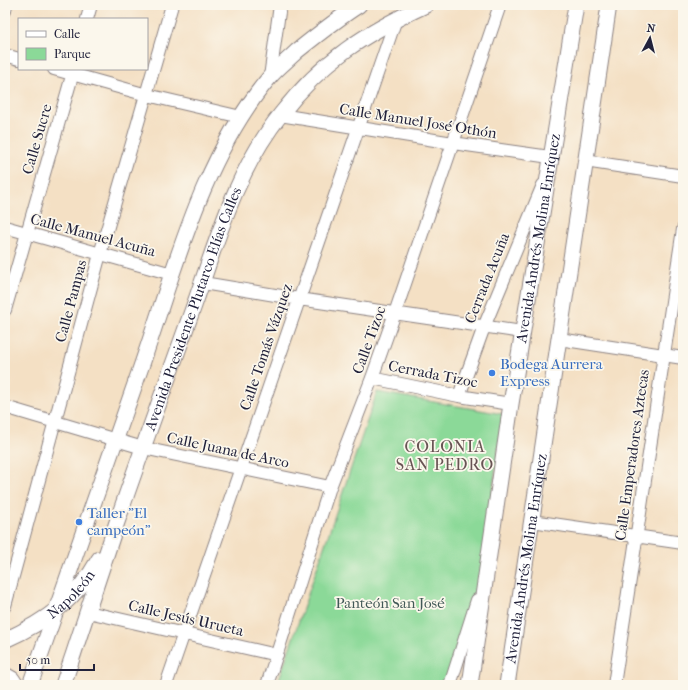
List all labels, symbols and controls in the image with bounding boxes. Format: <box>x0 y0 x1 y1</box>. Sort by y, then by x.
legend <box>18 18 148 70</box>
north arrow <box>630 18 670 58</box>
text: N <box>646 22 657 36</box>
text: Calle <box>54 27 80 41</box>
text: Parque <box>54 47 91 61</box>
street label: Calle Manuel José Othón <box>338 100 498 142</box>
street label: Calle Sucre <box>18 101 56 176</box>
street label: Avenida Andrés Molina Enríquez <box>512 132 564 345</box>
street label: Avenida Presidente Plutarco Elías Calles <box>141 184 246 434</box>
street label: Calle Manuel Acuña <box>29 210 159 261</box>
street label: Cerrada Acuña <box>461 229 514 326</box>
street label: Calle Pampas <box>51 257 91 344</box>
street label: Calle Tomás Vázquez <box>236 281 296 413</box>
street label: Calle Tizoc <box>348 303 390 376</box>
place label: Bodega Aurrera Express <box>500 355 604 390</box>
street label: Cerrada Tizoc <box>387 357 480 392</box>
marker: Bodega Aurrera Express <box>487 368 497 378</box>
street label: Calle Emperadores Aztecas <box>611 368 653 542</box>
street label: Calle Juana de Arco <box>165 428 291 472</box>
district label: COLONIA SAN PEDRO <box>396 437 494 474</box>
street label: Avenida Andrés Molina Enríquez <box>501 452 551 666</box>
place label: Taller "El campeón" <box>87 504 151 539</box>
marker: Taller "El campeón" <box>74 517 84 527</box>
street label: Napoleón <box>44 566 99 623</box>
park label: Panteón San José <box>335 594 445 612</box>
street label: Calle Jesús Urueta <box>127 596 246 640</box>
scale bar <box>20 646 94 672</box>
text: 50 m <box>26 653 50 667</box>

